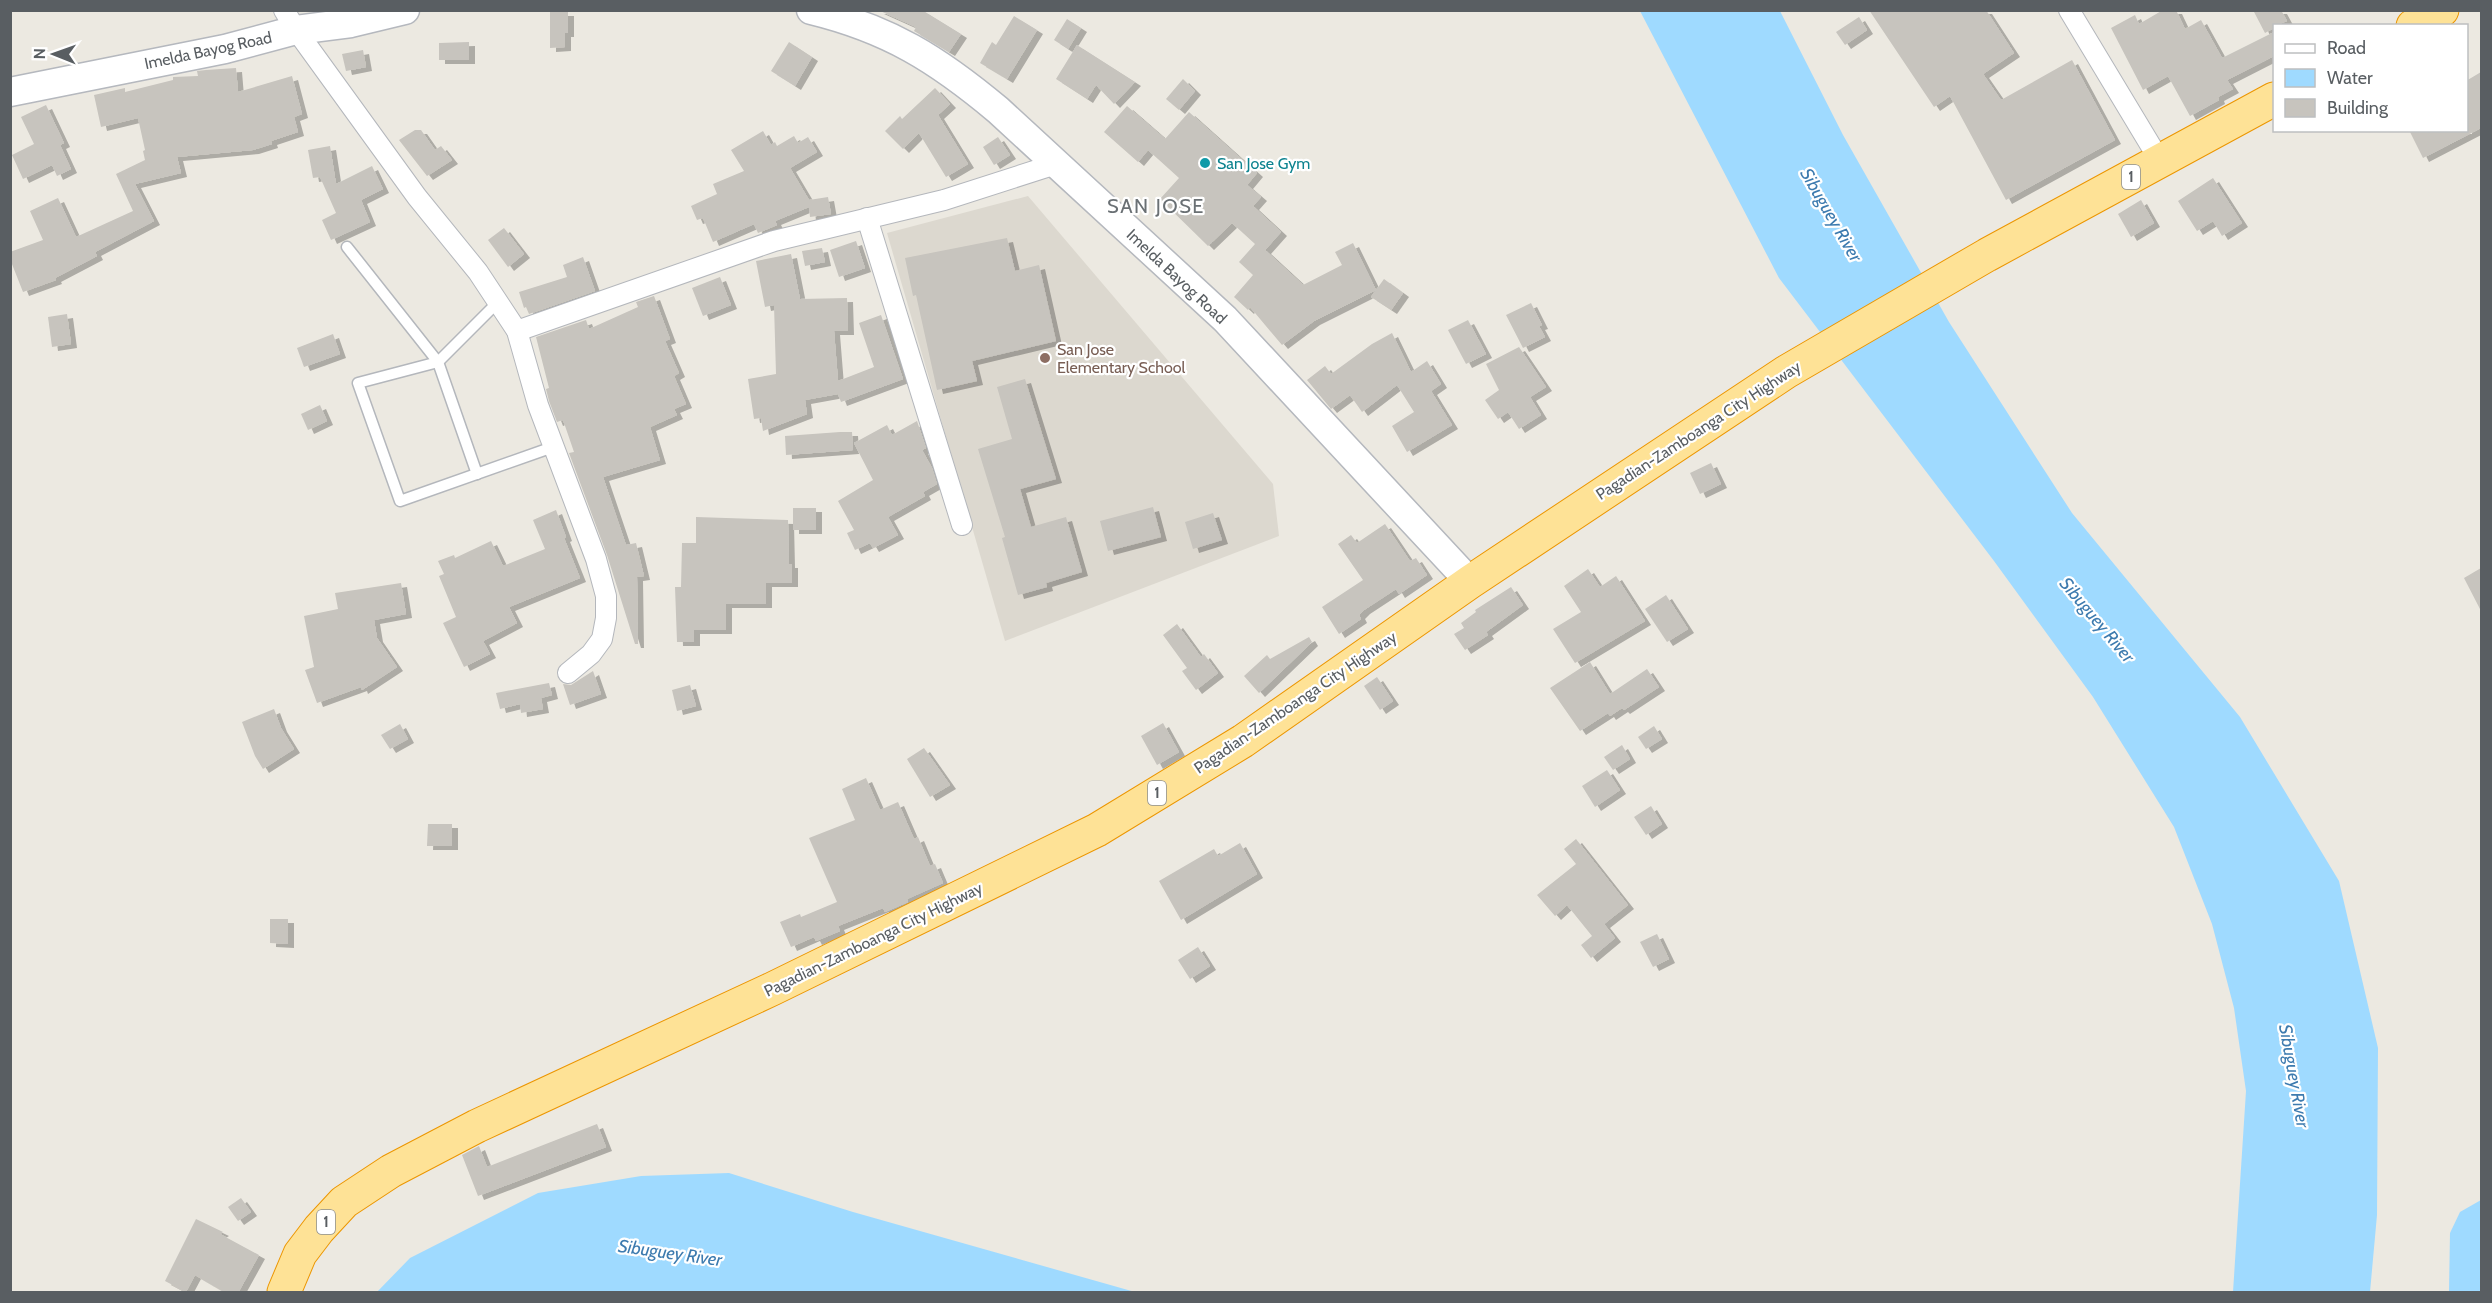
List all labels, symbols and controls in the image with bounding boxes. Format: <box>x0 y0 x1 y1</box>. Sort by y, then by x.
north arrow <box>24 24 84 84</box>
legend <box>2273 24 2468 132</box>
street label: Imelda Bayog Road <box>143 28 274 73</box>
text: Road <box>2327 37 2366 59</box>
text: N <box>30 48 49 60</box>
text: Water <box>2327 67 2373 89</box>
text: Building <box>2327 97 2389 119</box>
place label: San Jose Gym <box>1217 154 1310 173</box>
marker: San Jose Gym <box>1198 156 1212 170</box>
water label: Sibuguey River <box>1795 164 1867 267</box>
road number: 1 <box>2122 165 2140 189</box>
district label: SAN JOSE <box>1107 194 1205 218</box>
street label: Imelda Bayog Road <box>1123 225 1231 328</box>
place label: San Jose Elementary School <box>1057 340 1185 377</box>
marker: San Jose Elementary School <box>1038 351 1052 365</box>
street label: Pagadian-Zamboanga City Highway <box>1592 357 1804 504</box>
water label: Sibuguey River <box>2055 573 2140 668</box>
street label: Pagadian-Zamboanga City Highway <box>1190 627 1400 777</box>
road number: 1 <box>1148 781 1166 805</box>
street label: Pagadian-Zamboanga City Highway <box>761 878 985 1001</box>
water label: Sibuguey River <box>2274 1023 2314 1131</box>
road number: 1 <box>317 1210 335 1234</box>
water label: Sibuguey River <box>617 1235 725 1271</box>

